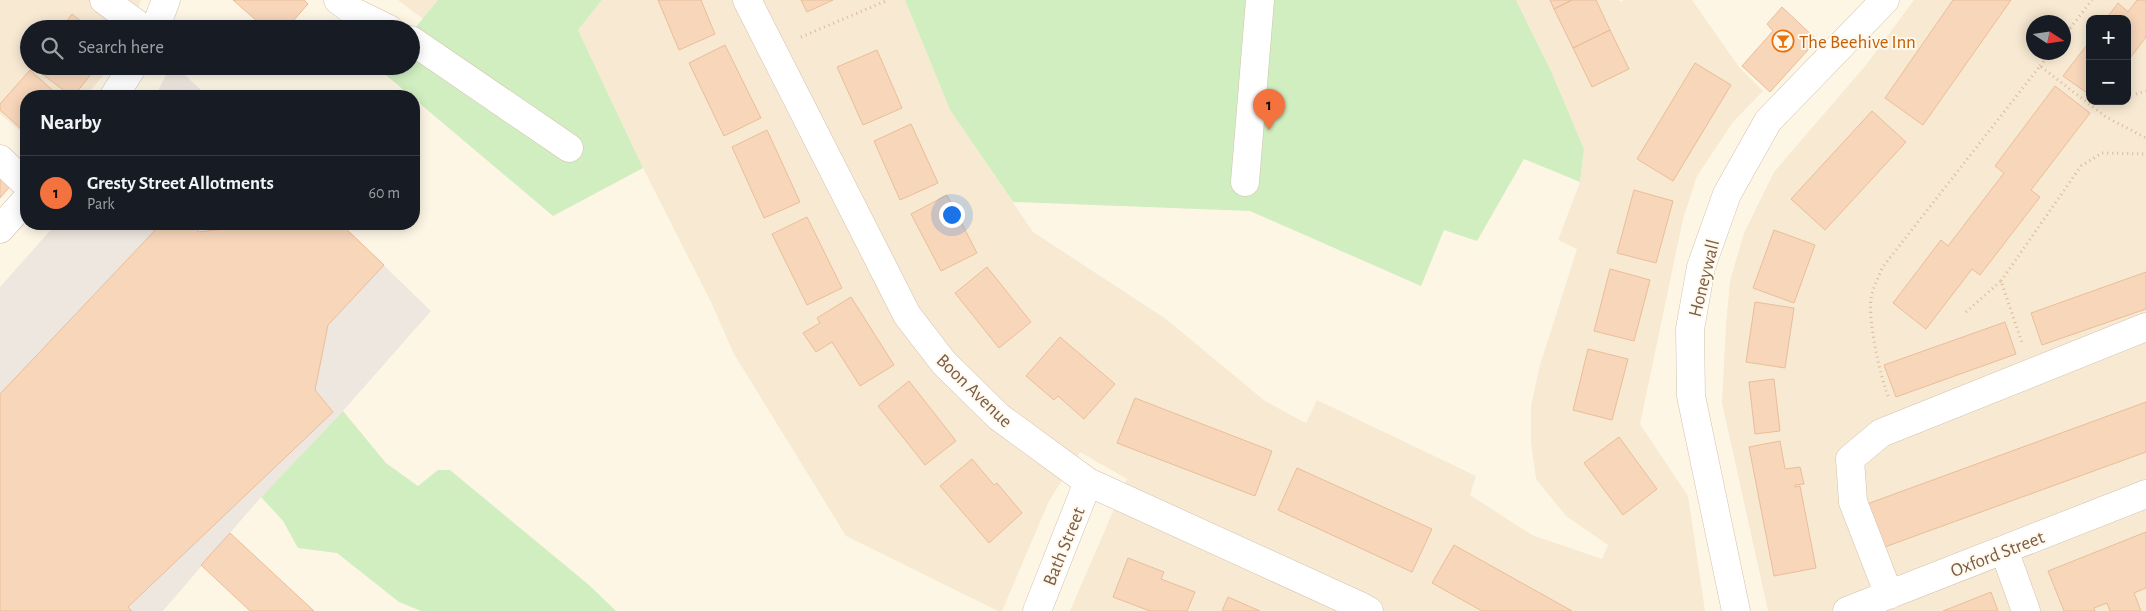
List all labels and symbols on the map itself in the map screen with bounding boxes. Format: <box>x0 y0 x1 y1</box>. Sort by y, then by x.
north arrow <box>2026 15 2071 60</box>
bar icon: The Beehive Inn <box>1771 29 1795 53</box>
place label: The Beehive Inn <box>1799 33 1916 52</box>
pin: 1 <box>1253 89 1285 130</box>
your location <box>939 202 965 228</box>
street label: Honeywall <box>1686 238 1723 319</box>
street label: Boon Avenue <box>933 351 1015 432</box>
street label: Bath Street <box>1040 505 1089 589</box>
street label: Oxford Street <box>1948 528 2047 581</box>

